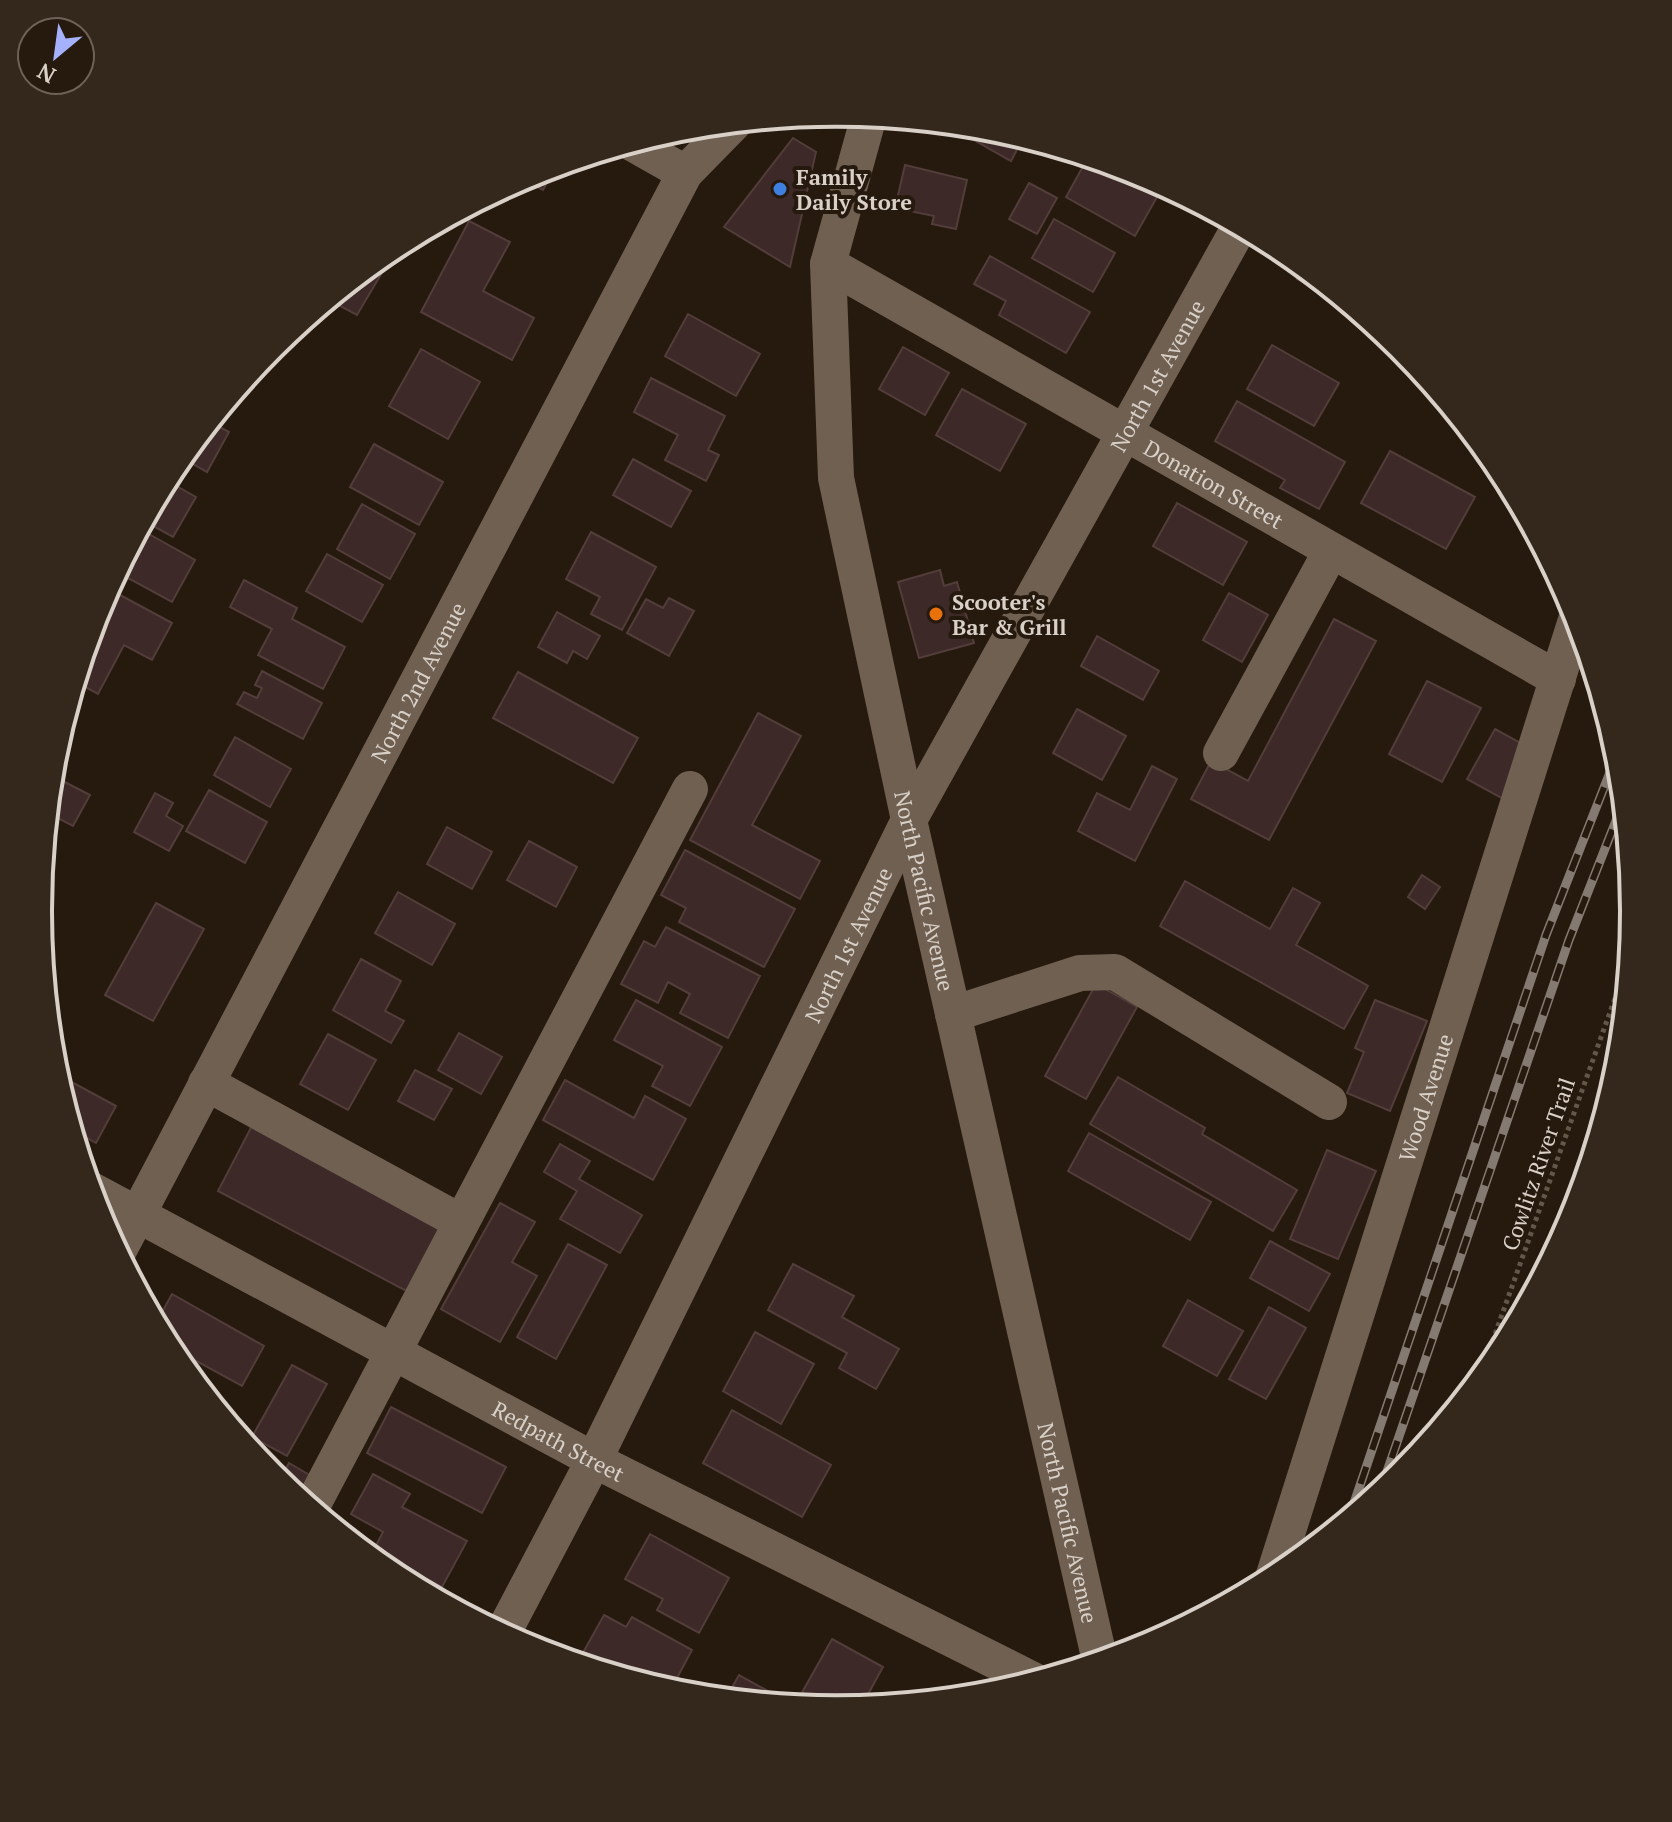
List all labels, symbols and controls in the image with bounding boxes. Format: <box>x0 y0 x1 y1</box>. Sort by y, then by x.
north arrow <box>16 16 96 96</box>
text: N <box>31 57 60 91</box>
place label: Family Daily Store <box>796 162 912 216</box>
marker: Family Daily Store <box>771 180 789 198</box>
street label: North 1st Avenue <box>1103 294 1211 456</box>
street label: Donation Street <box>1139 432 1289 535</box>
place label: Scooter's Bar & Grill <box>952 587 1067 641</box>
street label: North 2nd Avenue <box>364 597 472 767</box>
marker: Scooter's Bar & Grill <box>927 605 945 623</box>
street label: North Pacific Avenue <box>889 788 962 994</box>
street label: North 1st Avenue <box>797 862 898 1027</box>
street label: Wood Avenue <box>1391 1030 1459 1165</box>
street label: Cowlitz River Trail <box>1495 1074 1581 1254</box>
street label: Redpath Street <box>488 1394 630 1488</box>
street label: North Pacific Avenue <box>1032 1420 1105 1626</box>

